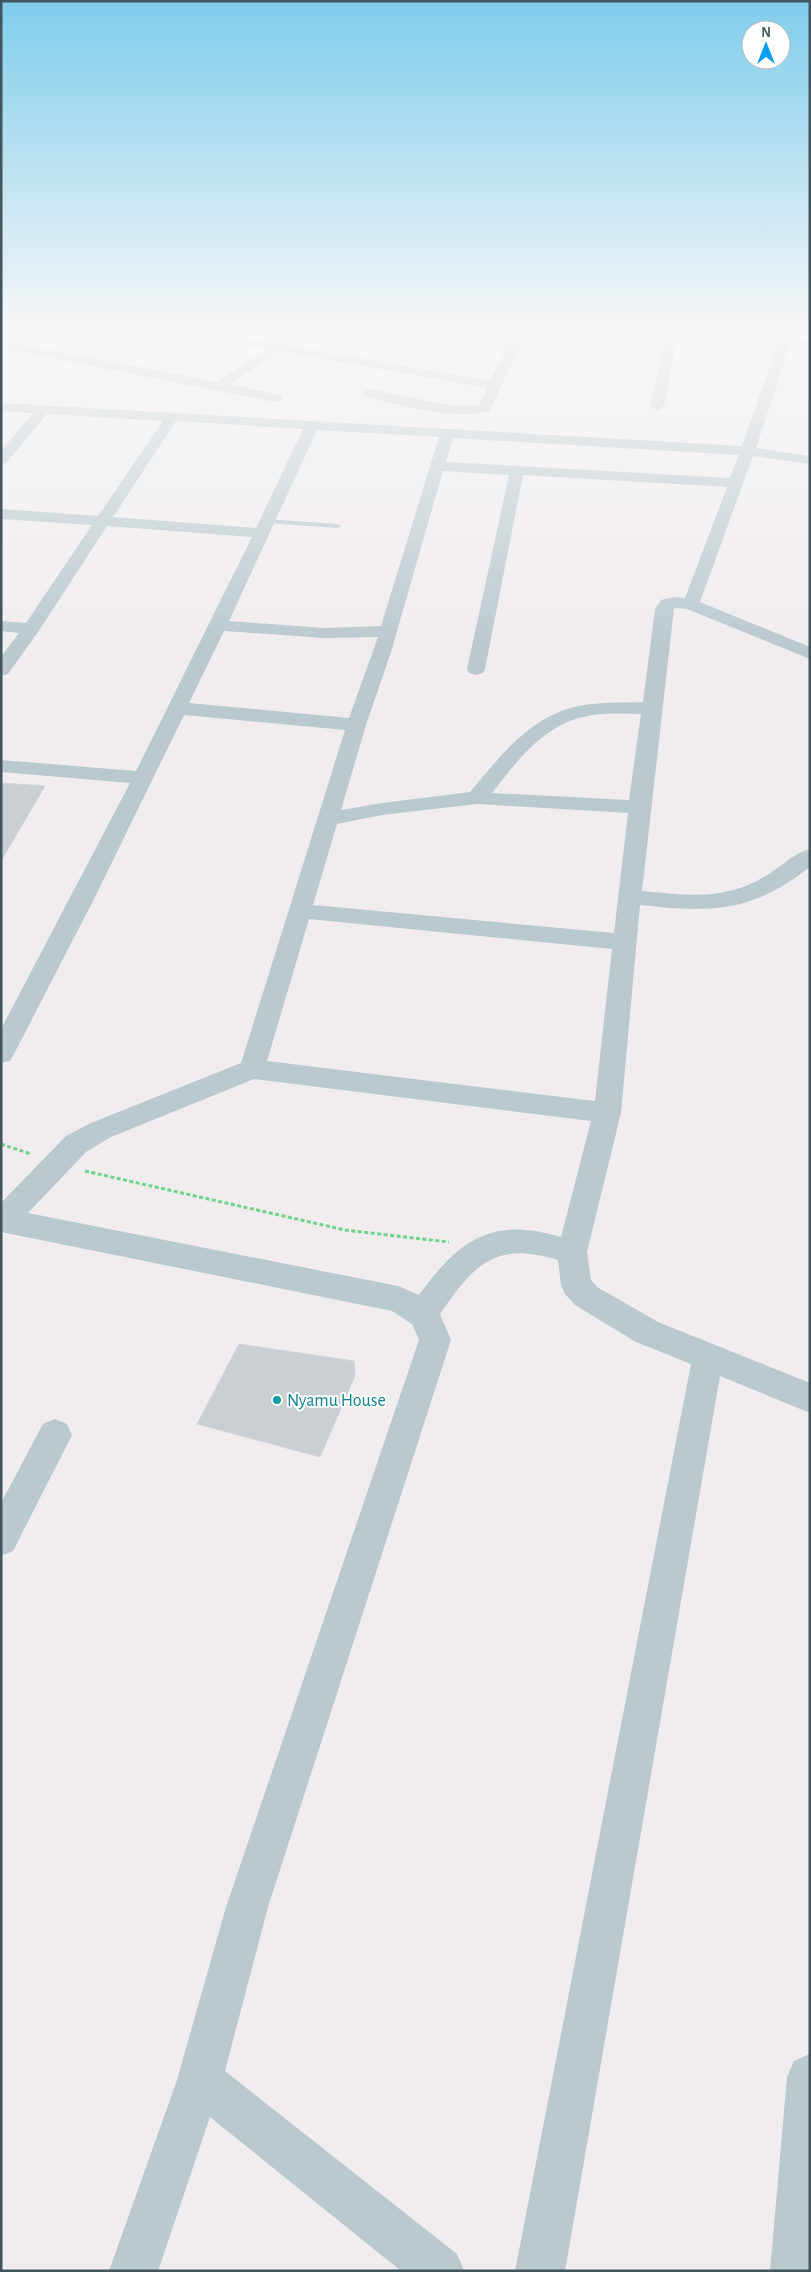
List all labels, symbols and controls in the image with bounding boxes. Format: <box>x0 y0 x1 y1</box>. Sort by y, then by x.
north arrow <box>741 20 791 70</box>
text: N <box>761 26 771 40</box>
place label: Nyamu House <box>287 1392 386 1410</box>
marker: Nyamu House <box>271 1394 283 1406</box>

